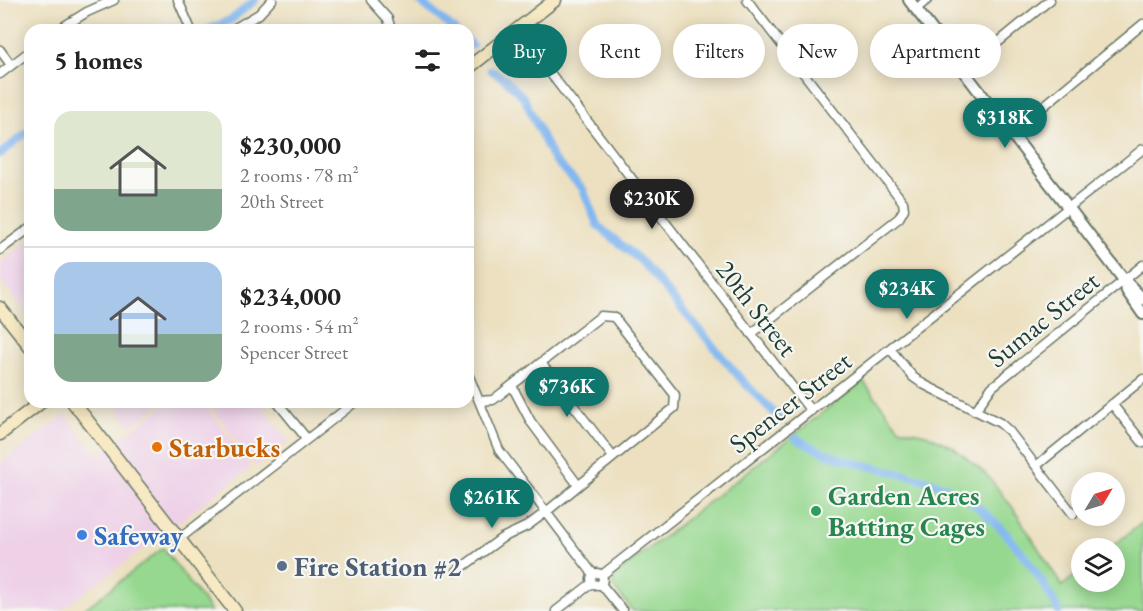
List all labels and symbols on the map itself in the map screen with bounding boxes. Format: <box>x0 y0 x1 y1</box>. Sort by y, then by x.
pin: $318K <box>963 98 1047 149</box>
pin: $230K <box>610 179 694 230</box>
street label: 20th Street <box>708 253 806 364</box>
street label: Sumac Street <box>980 263 1107 375</box>
pin: $234K <box>865 269 949 320</box>
street label: Spencer Street <box>722 343 859 461</box>
pin: $736K <box>525 367 609 418</box>
place label: Starbucks <box>169 430 280 465</box>
marker: Starbucks <box>150 440 164 454</box>
north arrow <box>1071 472 1125 526</box>
pin: $261K <box>450 478 534 529</box>
place label: Garden Acres Batting Cages <box>828 478 985 544</box>
marker: Garden Acres Batting Cages <box>809 504 823 518</box>
place label: Safeway <box>94 518 184 553</box>
marker: Safeway <box>75 528 89 542</box>
place label: Fire Station #2 <box>294 549 461 584</box>
marker: Fire Station #2 <box>275 559 289 573</box>

